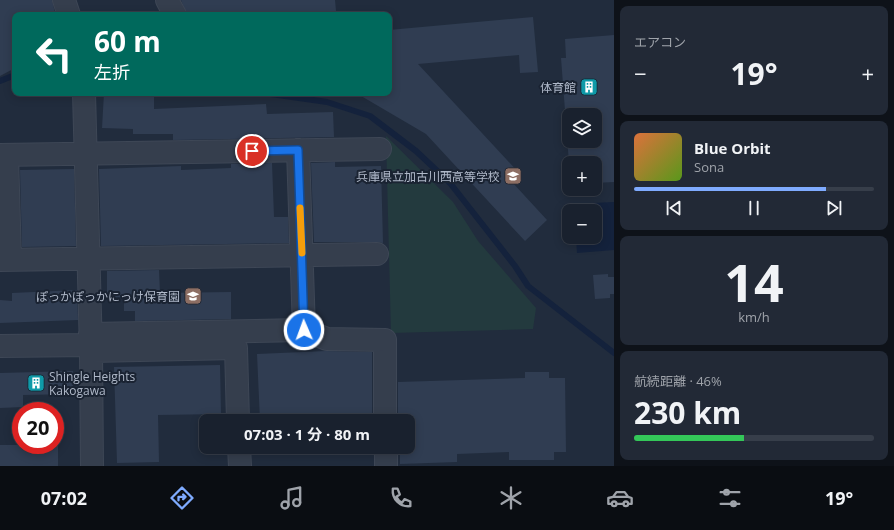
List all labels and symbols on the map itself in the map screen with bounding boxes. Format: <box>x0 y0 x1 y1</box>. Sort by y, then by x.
building icon: 体育館 <box>579 77 599 97</box>
place label: 体育館 <box>540 79 576 96</box>
pin <box>235 134 269 168</box>
school or university icon: 兵庫県立加古川西高等学校 <box>503 166 523 186</box>
place label: 兵庫県立加古川西高等学校 <box>356 168 500 185</box>
school or university icon: ぽっかぽっかにっけ保育園 <box>183 286 203 306</box>
place label: ぽっかぽっかにっけ保育園 <box>36 288 180 305</box>
position arrow <box>283 309 325 351</box>
place label: Shingle Heights Kakogawa <box>49 368 135 399</box>
building icon: Shingle Heights Kakogawa <box>26 373 46 393</box>
speed limit sign: 20 <box>12 402 64 454</box>

